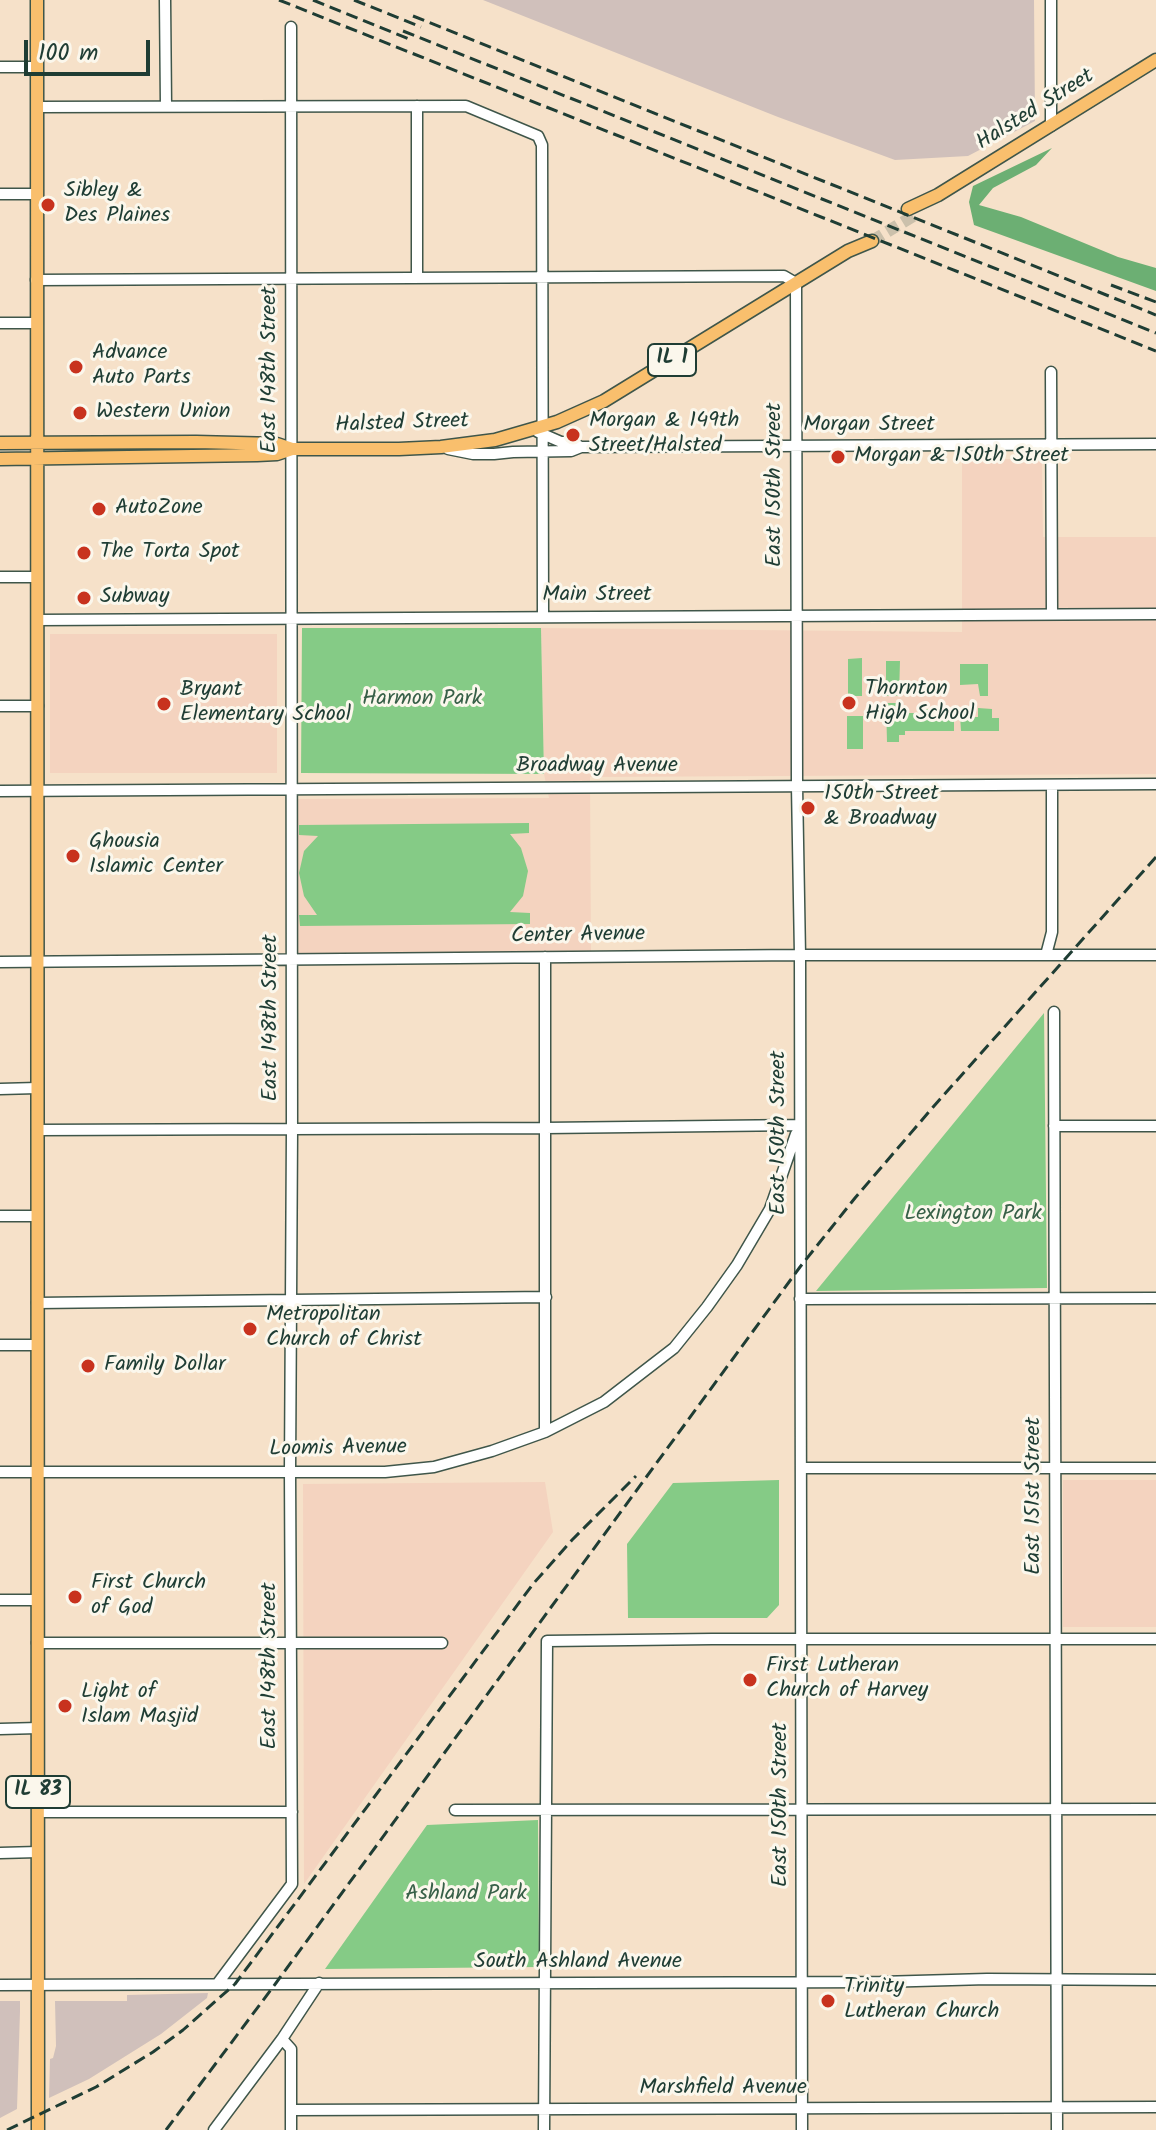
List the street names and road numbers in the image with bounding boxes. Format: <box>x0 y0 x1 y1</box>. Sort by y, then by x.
street label: Halsted Street <box>972 64 1100 158</box>
street label: East 148th Street <box>258 286 284 454</box>
road number: IL 1 <box>648 344 696 376</box>
street label: East 150th Street <box>763 403 789 567</box>
street label: Halsted Street <box>335 409 469 441</box>
street label: Morgan Street <box>803 413 935 439</box>
street label: Main Street <box>542 583 652 609</box>
street label: Broadway Avenue <box>516 754 678 780</box>
street label: Center Avenue <box>511 923 645 951</box>
street label: East 148th Street <box>259 934 285 1102</box>
street label: East 150th Street <box>767 1051 793 1215</box>
street label: East 151st Street <box>1022 1417 1048 1575</box>
street label: Loomis Avenue <box>269 1436 407 1464</box>
street label: East 148th Street <box>258 1582 284 1750</box>
street label: East 150th Street <box>769 1723 795 1887</box>
road number: IL 83 <box>6 1776 70 1808</box>
street label: South Ashland Avenue <box>474 1950 682 1976</box>
street label: Marshfield Avenue <box>639 2076 807 2102</box>

